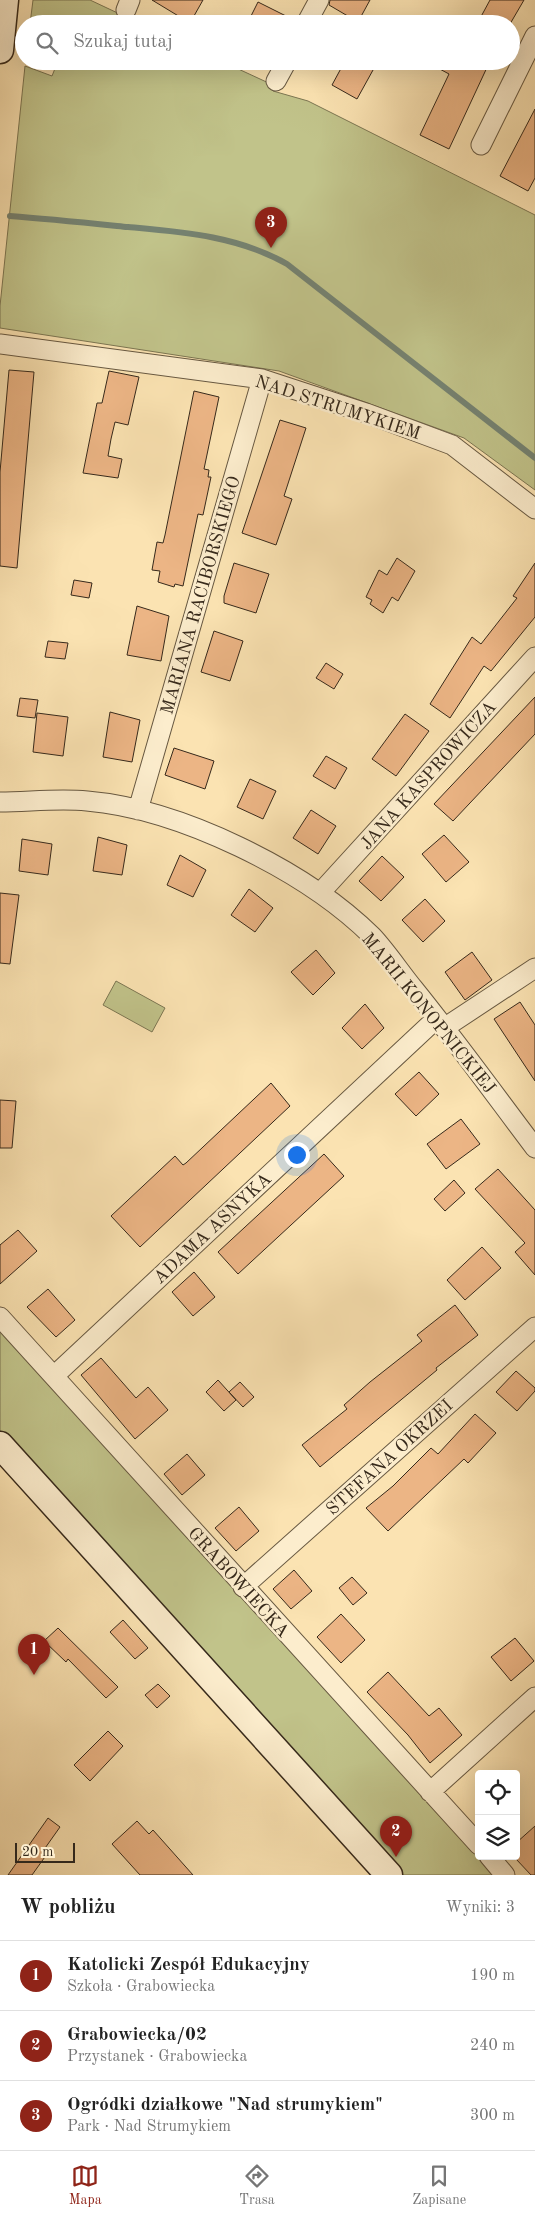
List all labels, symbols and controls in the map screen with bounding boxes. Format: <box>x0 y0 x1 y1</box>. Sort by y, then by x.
search box <box>15 15 520 70</box>
icon: search <box>33 29 61 57</box>
text: Szukaj tutaj <box>73 33 173 52</box>
pin: 3 <box>255 207 287 248</box>
street label: NAD STRUMYKIEM <box>253 373 423 443</box>
street label: MARIANA RACIBORSKIEGO <box>158 474 244 717</box>
street label: JANA KASPROWICZA <box>357 698 500 853</box>
street label: MARII KONOPNICKIEJ <box>358 930 499 1098</box>
your location <box>284 1142 310 1168</box>
street label: ADAMA ASNYKA <box>150 1170 275 1288</box>
street label: STEFANA OKRZEI <box>323 1396 456 1519</box>
street label: GRABOWIECKA <box>184 1524 292 1641</box>
pin: 1 <box>18 1634 50 1675</box>
map controls <box>475 1770 520 1860</box>
button: locate <box>475 1770 520 1815</box>
button: layers <box>475 1815 520 1860</box>
pin: 2 <box>380 1816 412 1857</box>
scale bar <box>15 1840 75 1863</box>
text: 20 m <box>22 1845 53 1859</box>
text: W pobliżu <box>20 1897 115 1918</box>
text: Wyniki: 3 <box>446 1900 515 1916</box>
text: Katolicki Zespół Edukacyjny <box>67 1956 310 1975</box>
text: 1 <box>31 1968 41 1984</box>
text: 190 m <box>470 1968 515 1984</box>
text: Szkoła · Grabowiecka <box>67 1979 215 1995</box>
text: Grabowiecka/02 <box>67 2026 207 2045</box>
text: 2 <box>31 2038 41 2054</box>
text: 240 m <box>470 2038 515 2054</box>
text: Przystanek · Grabowiecka <box>67 2049 247 2065</box>
text: Ogródki działkowe "Nad strumykiem" <box>67 2096 383 2115</box>
text: 3 <box>31 2108 41 2124</box>
text: 300 m <box>470 2108 515 2124</box>
text: Park · Nad Strumykiem <box>67 2119 231 2135</box>
tab: Mapa <box>69 2162 102 2209</box>
tab: Trasa <box>239 2162 275 2209</box>
tab: Zapisane <box>412 2162 466 2209</box>

